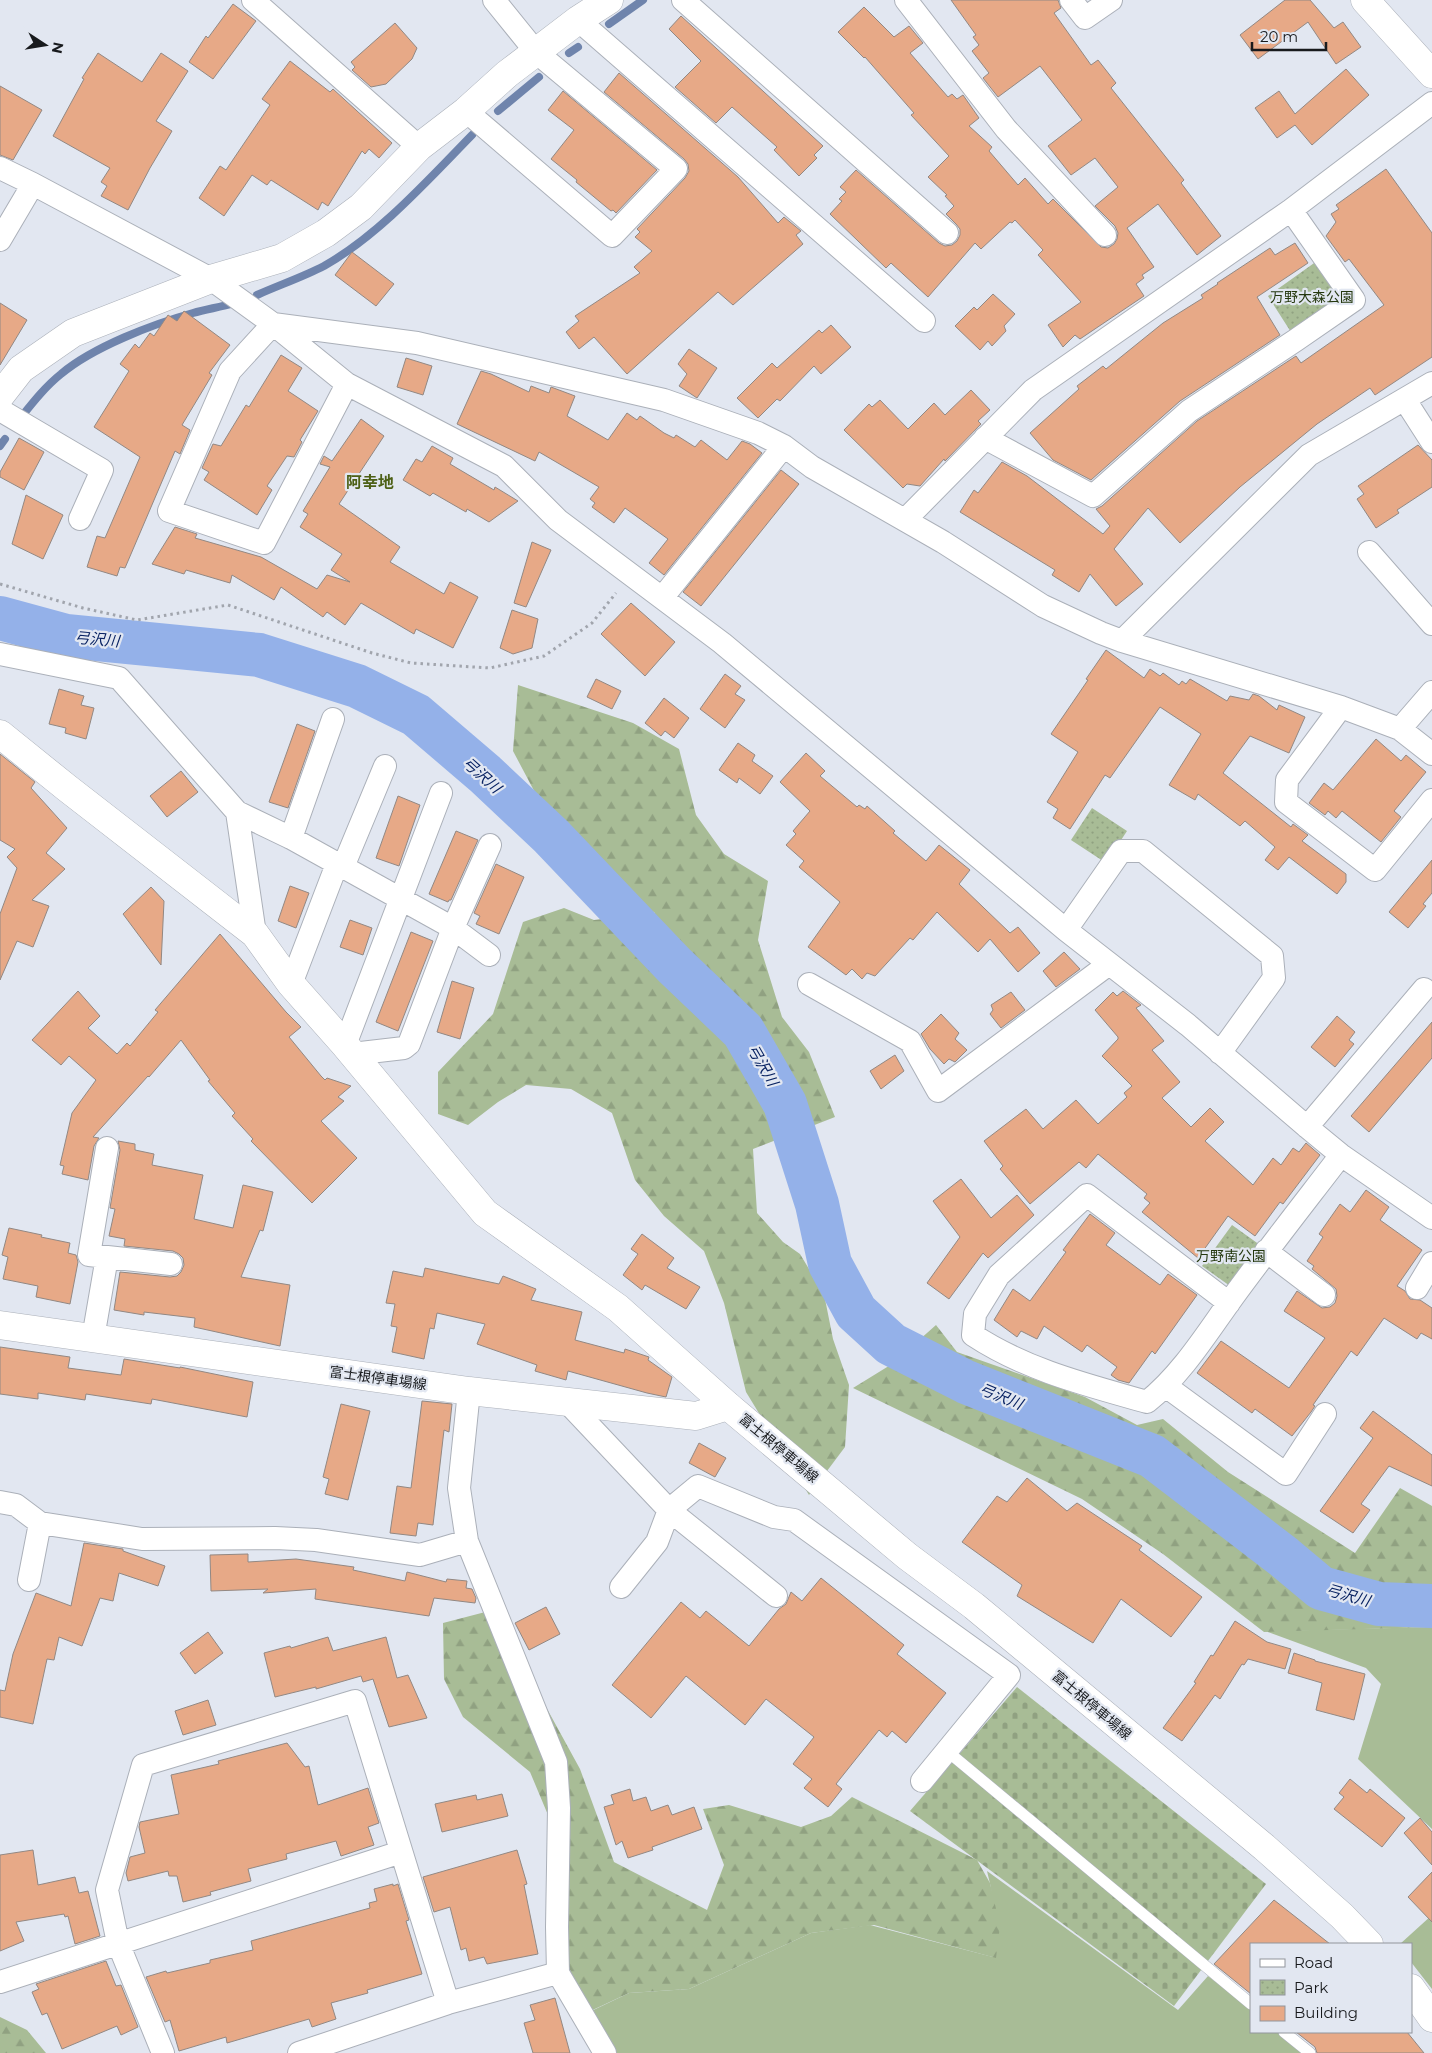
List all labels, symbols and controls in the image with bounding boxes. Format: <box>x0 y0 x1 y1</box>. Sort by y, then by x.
north arrow <box>20 20 70 70</box>
scale bar <box>1252 20 1326 52</box>
text: 20 m <box>1260 27 1298 46</box>
text: N <box>48 40 68 55</box>
park label: 万野大森公園 <box>1270 288 1354 306</box>
district label: 阿幸地 <box>346 473 394 492</box>
water label: 弓沢川 <box>74 628 122 651</box>
water label: 弓沢川 <box>459 753 507 798</box>
water label: 弓沢川 <box>744 1041 783 1091</box>
park label: 万野南公園 <box>1196 1247 1266 1265</box>
street label: 富士根停車場線 <box>328 1362 428 1394</box>
water label: 弓沢川 <box>977 1379 1027 1414</box>
street label: 富士根停車場線 <box>736 1410 822 1486</box>
water label: 弓沢川 <box>1324 1580 1374 1611</box>
street label: 富士根停車場線 <box>1049 1667 1135 1743</box>
legend <box>1250 1943 1412 2033</box>
text: Road <box>1294 1953 1333 1972</box>
text: Park <box>1294 1978 1328 1997</box>
text: Building <box>1294 2003 1358 2022</box>

